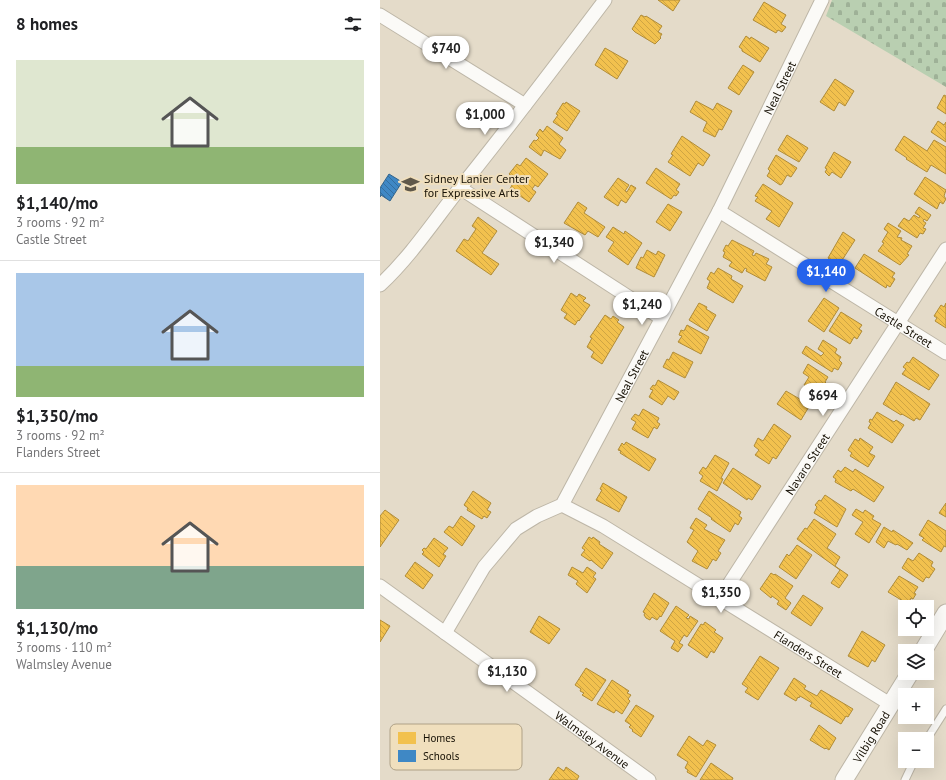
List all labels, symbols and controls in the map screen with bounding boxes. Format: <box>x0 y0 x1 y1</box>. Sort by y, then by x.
text: 8 homes <box>16 13 78 35</box>
icon: filters <box>342 13 364 35</box>
pin: $740 <box>422 36 470 70</box>
text: $740 <box>431 40 461 57</box>
street label: Neal Street <box>760 58 799 117</box>
icon: home <box>154 86 226 158</box>
pin: $1,000 <box>452 102 518 136</box>
text: $1,000 <box>465 106 505 123</box>
place label: Sidney Lanier Center for Expressive Arts <box>424 171 529 200</box>
school or university icon: Sidney Lanier Center for Expressive Arts <box>401 175 421 195</box>
text: $1,140/mo <box>16 192 98 214</box>
text: 3 rooms · 92 m² <box>16 214 105 231</box>
pin: $1,340 <box>521 230 587 264</box>
text: Castle Street <box>16 231 87 248</box>
text: $1,340 <box>534 234 574 251</box>
pin: $1,140 <box>793 259 859 293</box>
text: $1,140 <box>806 263 846 280</box>
pin: $1,240 <box>609 292 675 326</box>
text: $1,240 <box>622 296 662 313</box>
icon: home <box>154 299 226 371</box>
street label: Castle Street <box>872 303 935 350</box>
street label: Neal Street <box>611 347 651 405</box>
pin: $694 <box>799 383 847 417</box>
text: $694 <box>808 387 838 404</box>
text: $1,350/mo <box>16 405 98 427</box>
text: 3 rooms · 92 m² <box>16 427 105 444</box>
street label: Navaro Street <box>782 430 832 497</box>
text: Flanders Street <box>16 444 100 461</box>
icon: home <box>154 511 226 583</box>
pin: $1,350 <box>688 580 754 614</box>
text: $1,350 <box>701 584 741 601</box>
map controls <box>898 600 934 768</box>
button: locate <box>898 600 934 636</box>
text: $1,130/mo <box>16 617 98 639</box>
street label: Flanders Street <box>772 627 846 680</box>
text: 3 rooms · 110 m² <box>16 639 112 656</box>
button: layers <box>898 644 934 680</box>
text: Walmsley Avenue <box>16 656 112 673</box>
pin: $1,130 <box>474 659 540 693</box>
text: $1,130 <box>487 663 527 680</box>
button: + <box>898 688 934 724</box>
street label: Walmsley Avenue <box>552 707 633 771</box>
street label: Vilbig Road <box>849 708 892 766</box>
legend <box>390 724 522 770</box>
text: Homes <box>423 731 456 745</box>
button: − <box>898 732 934 768</box>
text: Schools <box>423 749 460 763</box>

